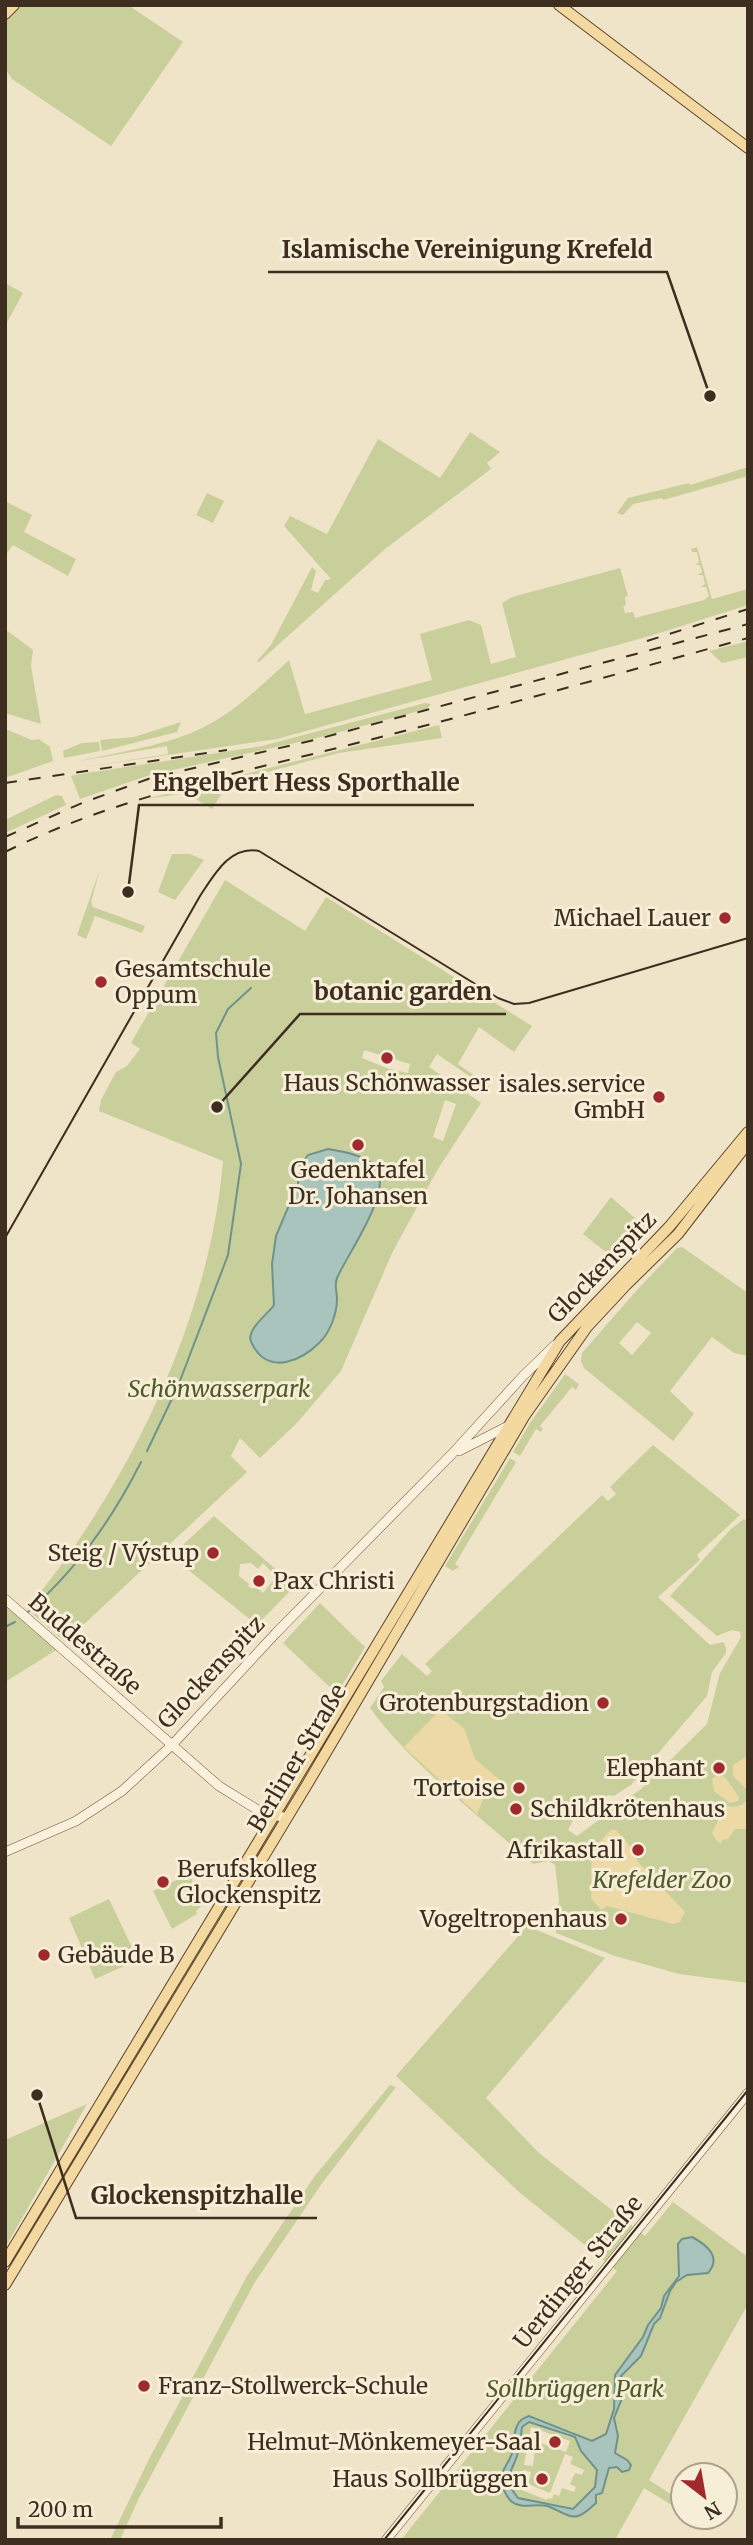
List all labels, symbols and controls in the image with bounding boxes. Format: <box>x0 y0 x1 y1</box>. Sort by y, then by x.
callout: Islamische Vereinigung Krefeld <box>268 227 667 272</box>
text: Islamische Vereinigung Krefeld <box>281 234 653 265</box>
callout: Engelbert Hess Sporthalle <box>139 760 474 805</box>
text: Engelbert Hess Sporthalle <box>152 767 460 798</box>
place label: Michael Lauer <box>554 903 711 932</box>
marker: Michael Lauer <box>717 910 733 926</box>
place label: Gesamtschule Oppum <box>115 954 271 1009</box>
callout: botanic garden <box>300 969 506 1014</box>
marker: Gesamtschule Oppum <box>93 974 109 990</box>
text: botanic garden <box>314 976 492 1007</box>
marker: Haus Schönwasser <box>379 1050 395 1066</box>
place label: Haus Schönwasser <box>284 1068 490 1097</box>
place label: isales.service GmbH <box>499 1069 645 1124</box>
marker: isales.service GmbH <box>651 1089 667 1105</box>
marker: Gedenktafel Dr. Johansen <box>350 1137 366 1153</box>
place label: Gedenktafel Dr. Johansen <box>288 1155 428 1210</box>
street label: Glockenspitz <box>541 1205 662 1329</box>
park label: Schönwasserpark <box>128 1374 311 1403</box>
place label: Steig / Výstup <box>47 1538 199 1567</box>
marker: Steig / Výstup <box>205 1545 221 1561</box>
place label: Pax Christi <box>273 1566 395 1595</box>
marker: Pax Christi <box>251 1573 267 1589</box>
street label: Buddestraße <box>23 1587 148 1701</box>
street label: Glockenspitz <box>151 1609 270 1734</box>
street label: Berliner Straße <box>241 1678 352 1837</box>
place label: Grotenburgstadion <box>379 1688 589 1717</box>
marker: Grotenburgstadion <box>595 1695 611 1711</box>
place label: Elephant <box>606 1753 705 1782</box>
marker: Elephant <box>711 1760 727 1776</box>
place label: Tortoise <box>413 1773 505 1802</box>
marker: Tortoise <box>511 1780 527 1796</box>
place label: Schildkrötenhaus <box>530 1794 725 1823</box>
marker: Schildkrötenhaus <box>508 1801 524 1817</box>
place label: Afrikastall <box>506 1835 624 1864</box>
marker: Afrikastall <box>630 1842 646 1858</box>
place label: Berufskolleg Glockenspitz <box>177 1854 321 1909</box>
park label: Krefelder Zoo <box>591 1865 732 1894</box>
marker: Berufskolleg Glockenspitz <box>155 1874 171 1890</box>
place label: Vogeltropenhaus <box>419 1904 607 1933</box>
marker: Vogeltropenhaus <box>613 1911 629 1927</box>
place label: Gebäude B <box>58 1940 174 1969</box>
marker: Gebäude B <box>36 1947 52 1963</box>
callout: Glockenspitzhalle <box>76 2173 317 2218</box>
text: Glockenspitzhalle <box>91 2180 303 2211</box>
street label: Uerdinger Straße <box>507 2189 648 2354</box>
place label: Franz-Stollwerck-Schule <box>158 2371 428 2400</box>
park label: Sollbrüggen Park <box>486 2374 665 2403</box>
marker: Franz-Stollwerck-Schule <box>136 2378 152 2394</box>
place label: Helmut-Mönkemeyer-Saal <box>247 2427 541 2456</box>
marker: Helmut-Mönkemeyer-Saal <box>547 2434 563 2450</box>
north arrow <box>669 2461 739 2531</box>
place label: Haus Sollbrüggen <box>332 2464 528 2493</box>
marker: Haus Sollbrüggen <box>534 2471 550 2487</box>
scale bar <box>18 2486 220 2530</box>
text: 200 m <box>28 2496 93 2523</box>
text: N <box>700 2496 725 2525</box>

